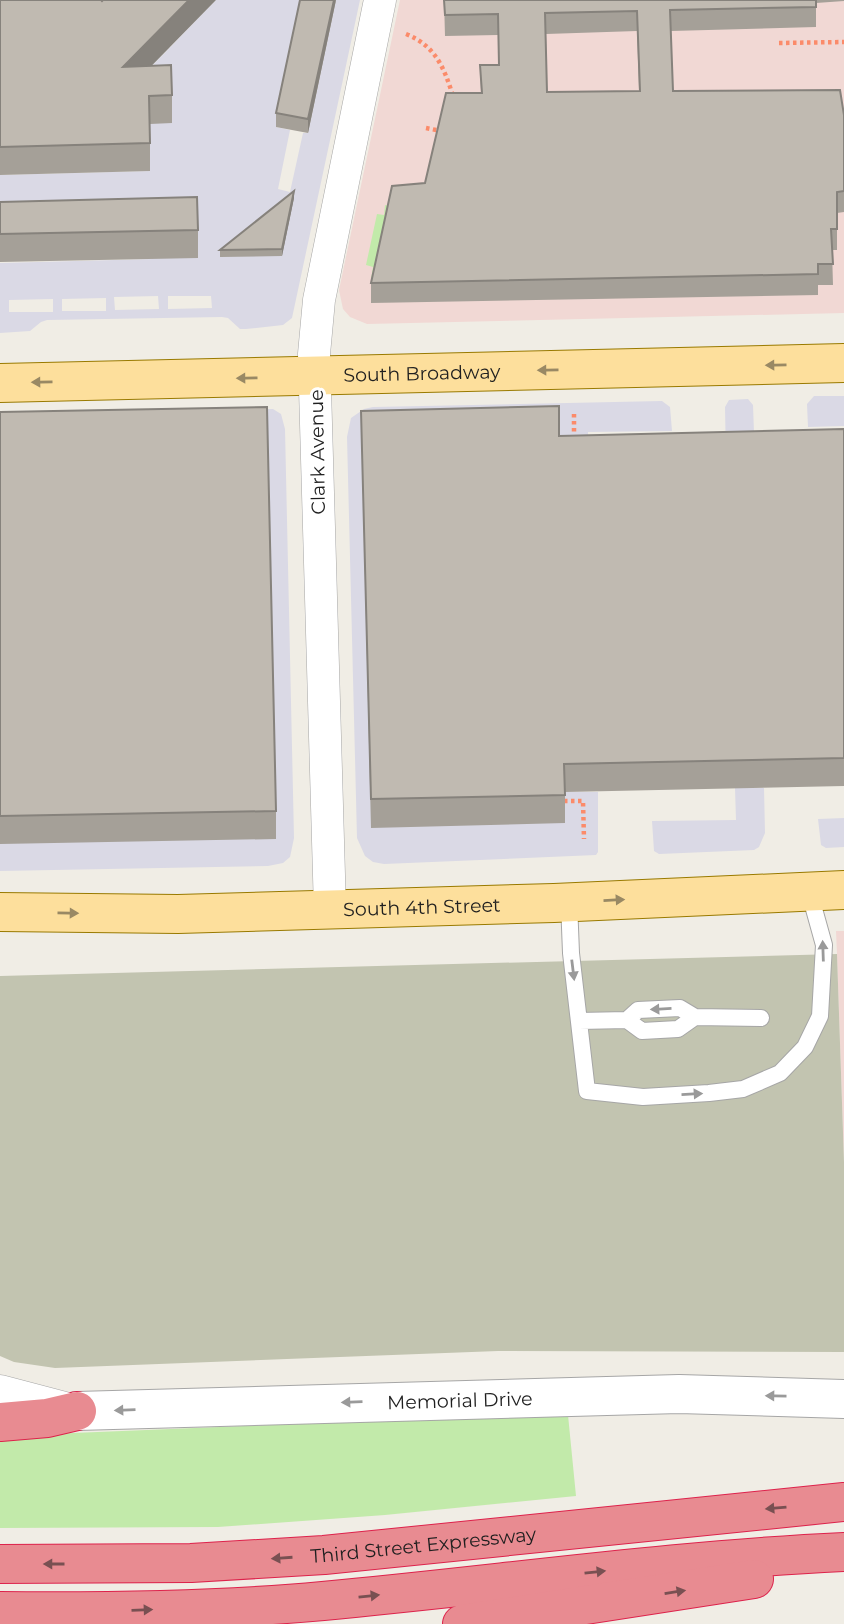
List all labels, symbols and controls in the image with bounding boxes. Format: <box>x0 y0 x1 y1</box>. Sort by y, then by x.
one-way arrow <box>765 359 787 371</box>
street label: South Broadway <box>343 360 501 387</box>
one-way arrow <box>537 365 559 376</box>
one-way arrow <box>236 372 258 383</box>
one-way arrow <box>30 377 52 388</box>
street label: Clark Avenue <box>305 389 330 515</box>
street label: South 4th Street <box>343 894 501 921</box>
one-way arrow <box>603 895 625 906</box>
one-way arrow <box>57 907 79 918</box>
one-way arrow <box>817 940 828 962</box>
one-way arrow <box>568 959 579 981</box>
one-way arrow <box>649 1003 671 1014</box>
one-way arrow <box>682 1089 704 1100</box>
street label: Memorial Drive <box>387 1387 533 1414</box>
one-way arrow <box>765 1390 787 1402</box>
one-way arrow <box>341 1396 363 1408</box>
one-way arrow <box>114 1404 136 1415</box>
one-way arrow <box>765 1503 787 1514</box>
street label: Third Street Expressway <box>310 1522 538 1568</box>
one-way arrow <box>270 1552 292 1563</box>
one-way arrow <box>43 1558 65 1570</box>
one-way arrow <box>584 1566 606 1577</box>
one-way arrow <box>664 1587 686 1598</box>
one-way arrow <box>358 1590 380 1601</box>
one-way arrow <box>131 1604 153 1616</box>

